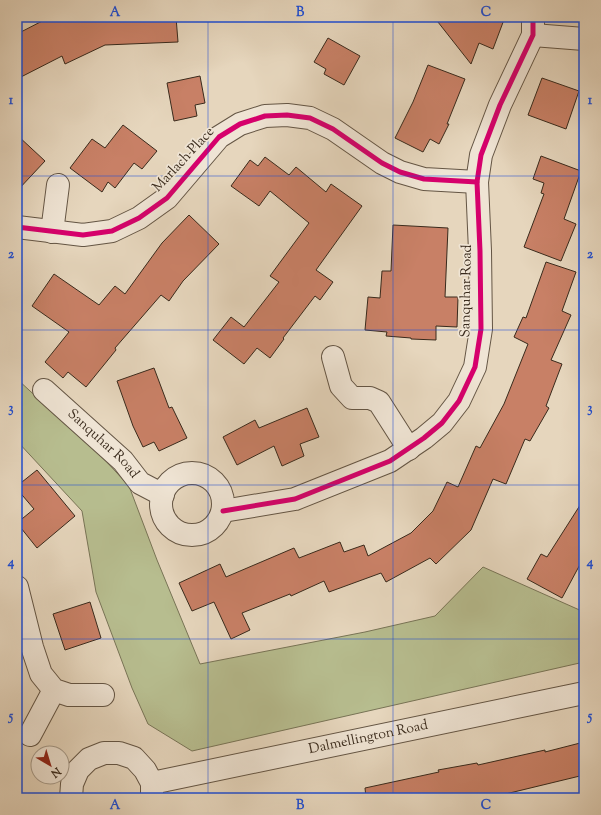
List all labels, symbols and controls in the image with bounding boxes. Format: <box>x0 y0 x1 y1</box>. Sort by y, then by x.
text: A <box>110 4 121 22</box>
text: B <box>296 4 305 22</box>
text: C <box>481 4 491 22</box>
text: 1 <box>9 92 14 110</box>
text: 1 <box>588 92 593 110</box>
street label: Marlach Place <box>148 123 220 197</box>
street label: Sanquhar Road <box>456 244 478 338</box>
text: 2 <box>8 246 15 264</box>
text: 2 <box>587 246 594 264</box>
text: 3 <box>8 400 14 418</box>
text: 3 <box>587 400 593 418</box>
street label: Sanquhar Road <box>62 405 143 483</box>
text: 4 <box>7 554 15 572</box>
text: 4 <box>586 554 594 572</box>
text: 5 <box>8 708 14 726</box>
text: 5 <box>587 708 593 726</box>
street label: Dalmellington Road <box>307 716 430 760</box>
north arrow <box>30 745 70 785</box>
text: N <box>47 762 65 781</box>
text: A <box>110 797 121 815</box>
text: B <box>296 797 305 815</box>
text: C <box>481 797 491 815</box>

